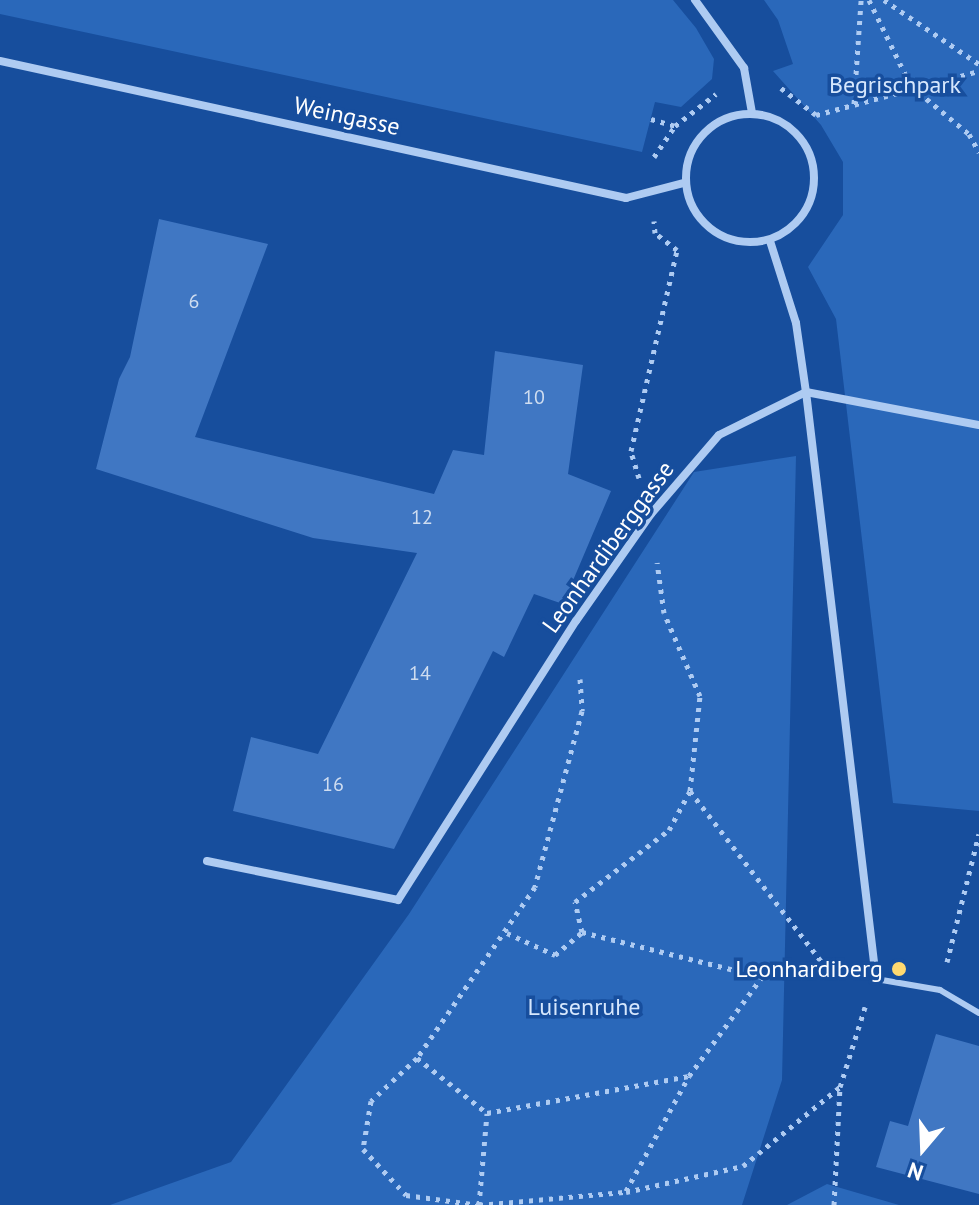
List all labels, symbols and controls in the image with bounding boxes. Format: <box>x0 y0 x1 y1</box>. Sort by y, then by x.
park label: Begrischpark <box>829 71 961 99</box>
street label: Weingasse <box>291 91 403 141</box>
house number: 6 <box>189 289 199 313</box>
house number: 10 <box>523 385 545 409</box>
street label: Leonhardiberggasse <box>536 456 680 638</box>
house number: 12 <box>411 505 433 529</box>
house number: 14 <box>409 661 431 685</box>
house number: 16 <box>322 772 344 796</box>
place label: Leonhardiberg <box>735 955 883 983</box>
marker: Leonhardiberg <box>890 960 908 978</box>
park label: Luisenruhe <box>527 993 641 1021</box>
north arrow <box>883 1109 963 1189</box>
text: N <box>904 1156 927 1187</box>

